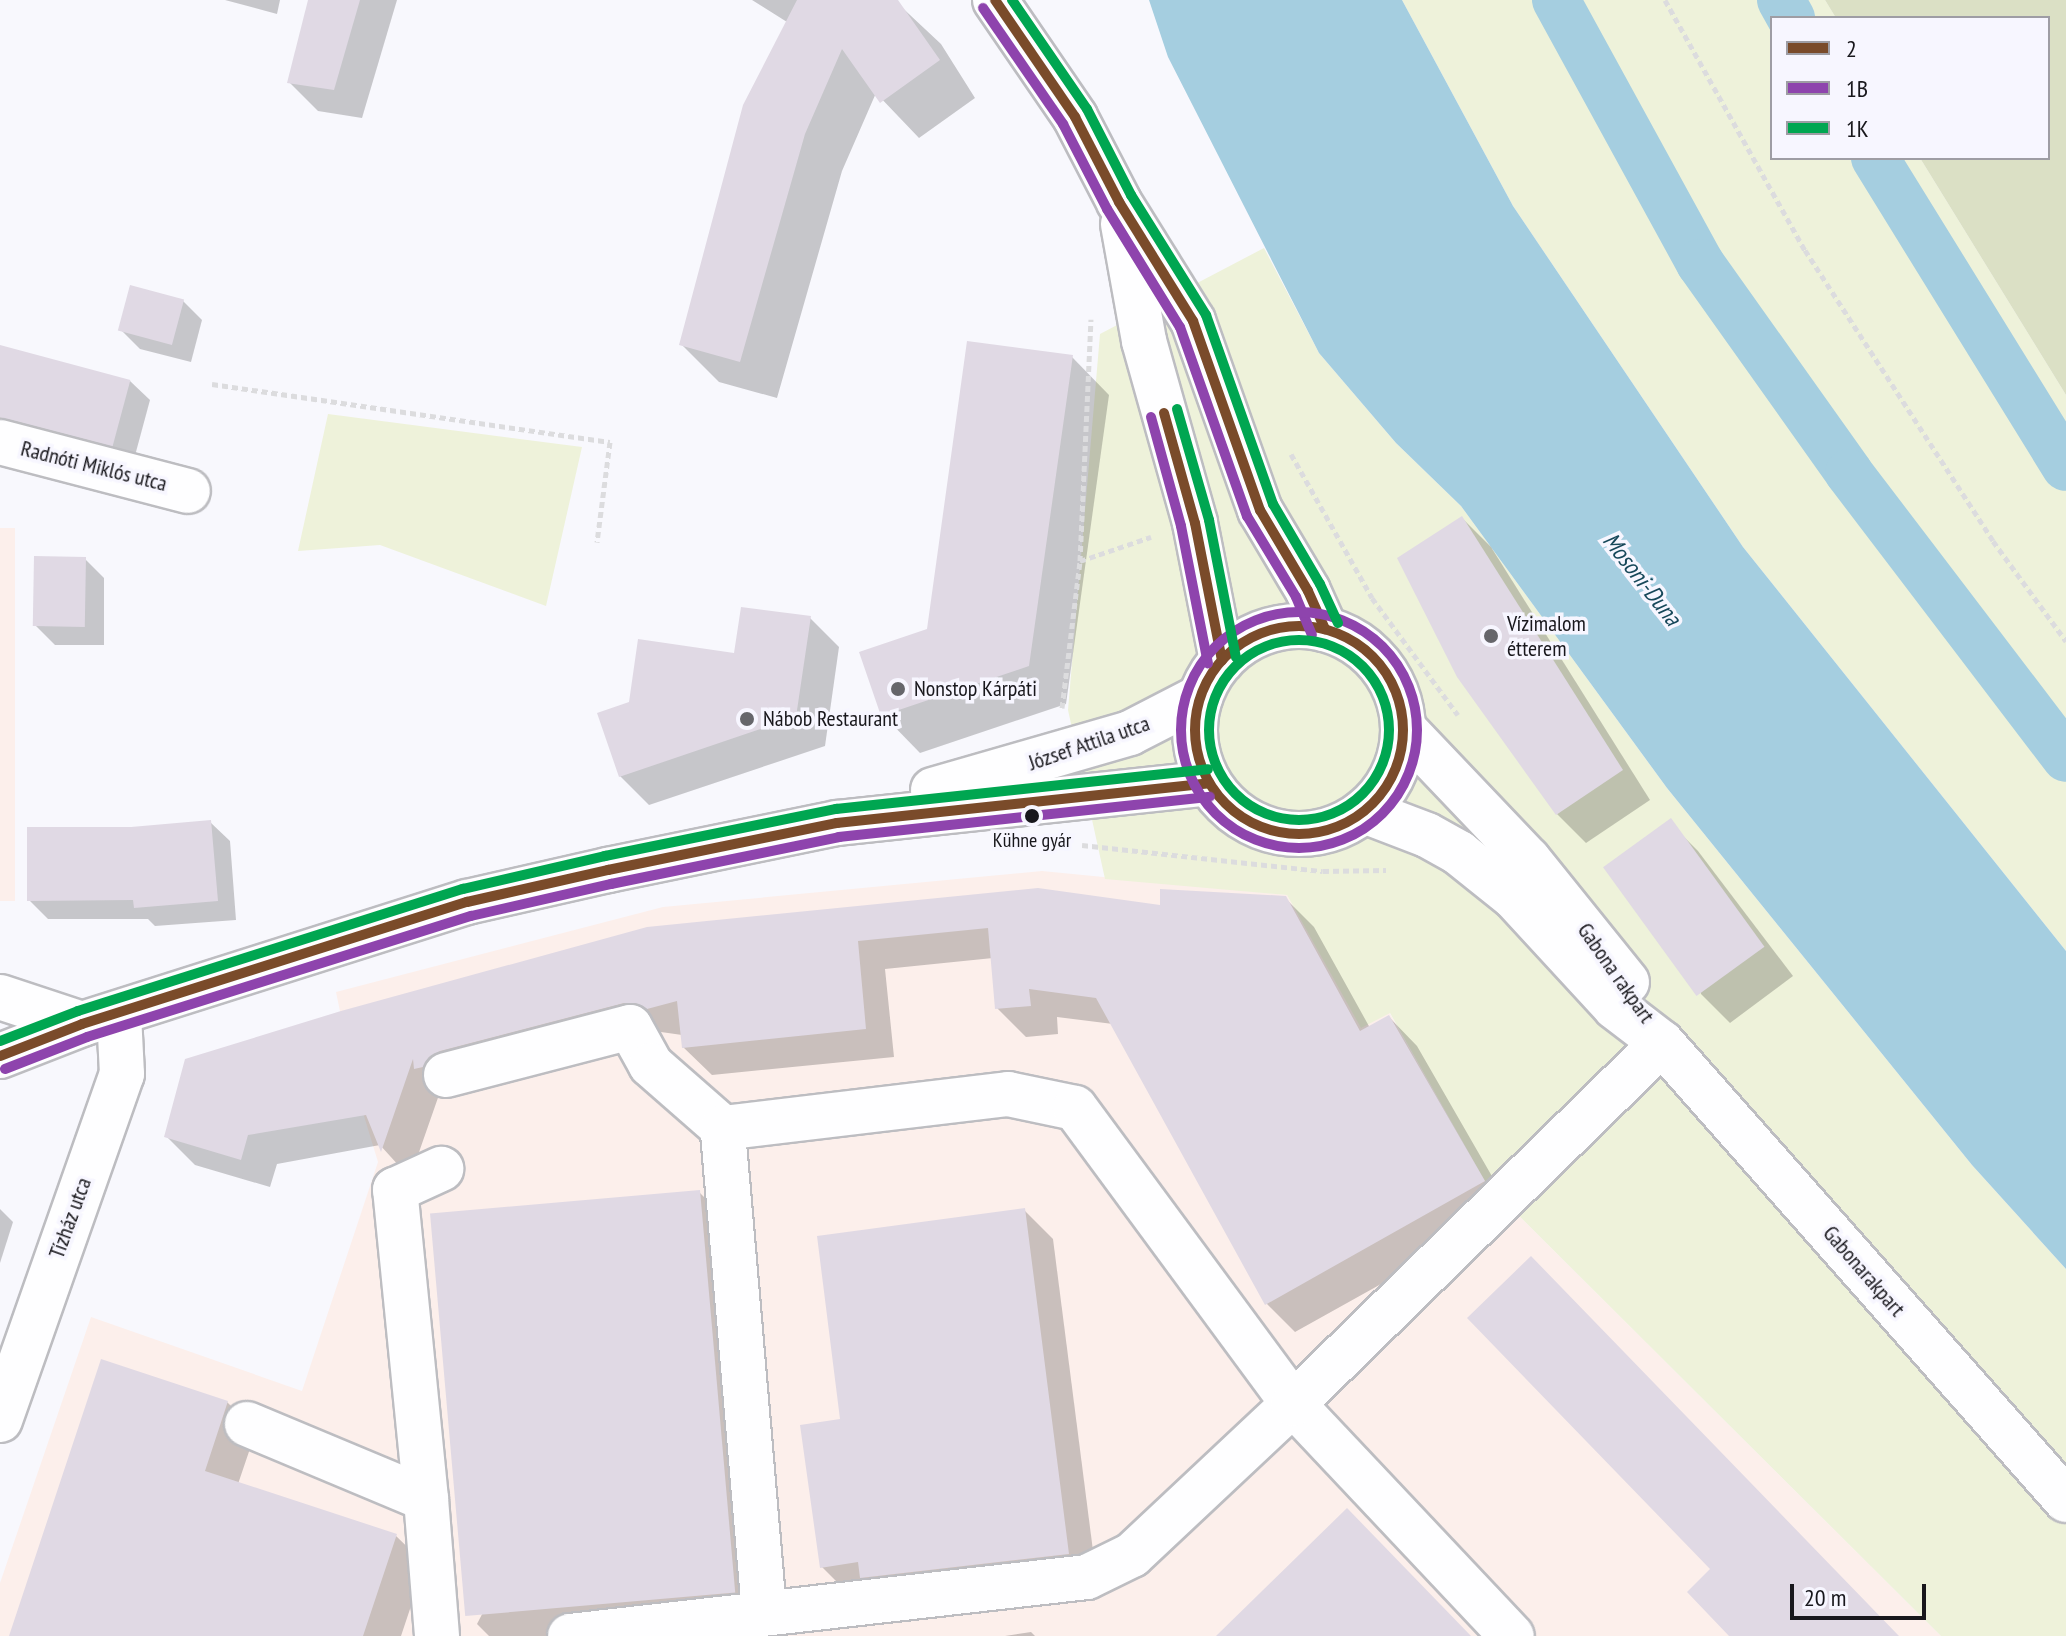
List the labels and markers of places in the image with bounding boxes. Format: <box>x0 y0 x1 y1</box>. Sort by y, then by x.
place label: Vízimalom étterem <box>1507 610 1586 662</box>
marker: Vízimalom étterem <box>1482 627 1500 645</box>
place label: Nonstop Kárpáti <box>914 676 1037 702</box>
marker: Nonstop Kárpáti <box>889 680 907 698</box>
place label: Nábob Restaurant <box>763 706 898 732</box>
marker: Nábob Restaurant <box>738 710 756 728</box>
marker: Kühne gyár <box>1024 808 1040 824</box>
place label: Kühne gyár <box>993 828 1071 852</box>

